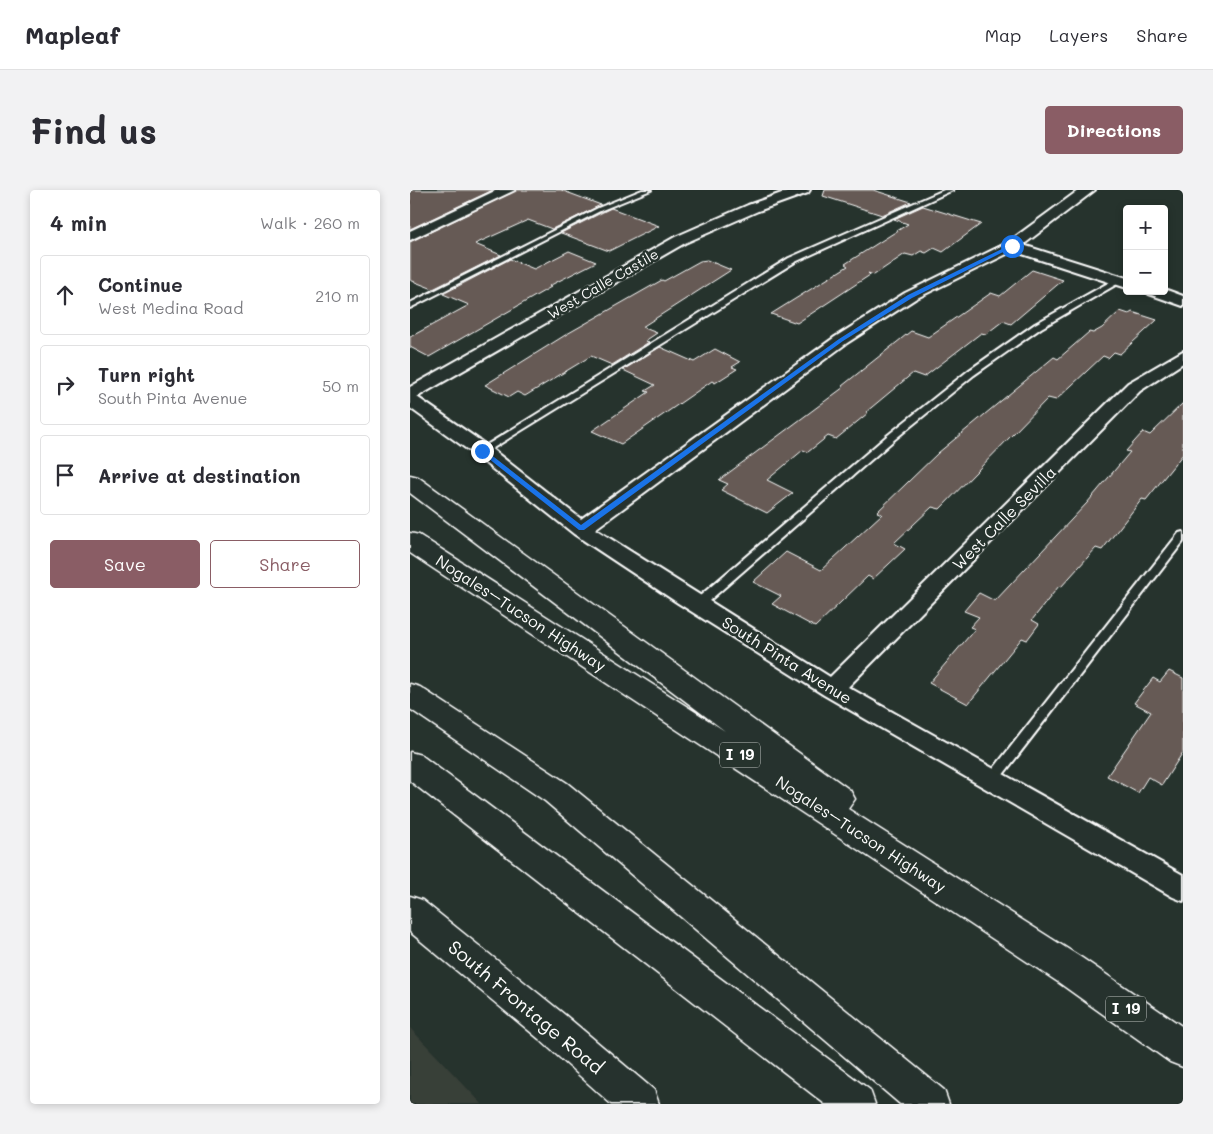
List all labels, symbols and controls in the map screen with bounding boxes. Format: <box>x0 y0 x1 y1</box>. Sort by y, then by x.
text: Mapleaf <box>25 19 120 50</box>
text: Map <box>985 23 1021 47</box>
text: Layers <box>1049 23 1108 47</box>
text: Share <box>1136 23 1188 47</box>
button: Directions <box>1045 106 1183 154</box>
text: Find us <box>30 107 157 153</box>
map controls <box>1123 205 1168 295</box>
button: + <box>1123 205 1168 250</box>
text: 4 min <box>50 209 107 236</box>
text: Walk · 260 m <box>260 212 360 233</box>
route start <box>1001 235 1024 258</box>
street label: West Calle Castile <box>544 244 662 323</box>
button: − <box>1123 250 1168 295</box>
text: Continue <box>98 272 183 297</box>
icon: ahead <box>51 281 79 309</box>
text: 210 m <box>315 285 359 306</box>
text: West Medina Road <box>98 297 243 318</box>
text: Turn right <box>98 362 195 387</box>
icon: right <box>51 371 79 399</box>
text: 50 m <box>322 375 359 396</box>
text: South Pinta Avenue <box>98 387 247 408</box>
route end <box>471 440 494 463</box>
icon: arrive <box>51 461 79 489</box>
street label: West Calle Sevilla <box>947 461 1060 574</box>
text: Arrive at destination <box>98 463 301 488</box>
button: Save <box>50 540 200 588</box>
button: Share <box>210 540 360 588</box>
street label: Nogales–Tucson Highway <box>432 550 610 676</box>
street label: South Pinta Avenue <box>718 611 856 708</box>
road number: I 19 <box>720 742 760 768</box>
street label: Nogales–Tucson Highway <box>772 771 950 897</box>
street label: South Frontage Road <box>443 934 609 1079</box>
road number: I 19 <box>1106 996 1146 1022</box>

